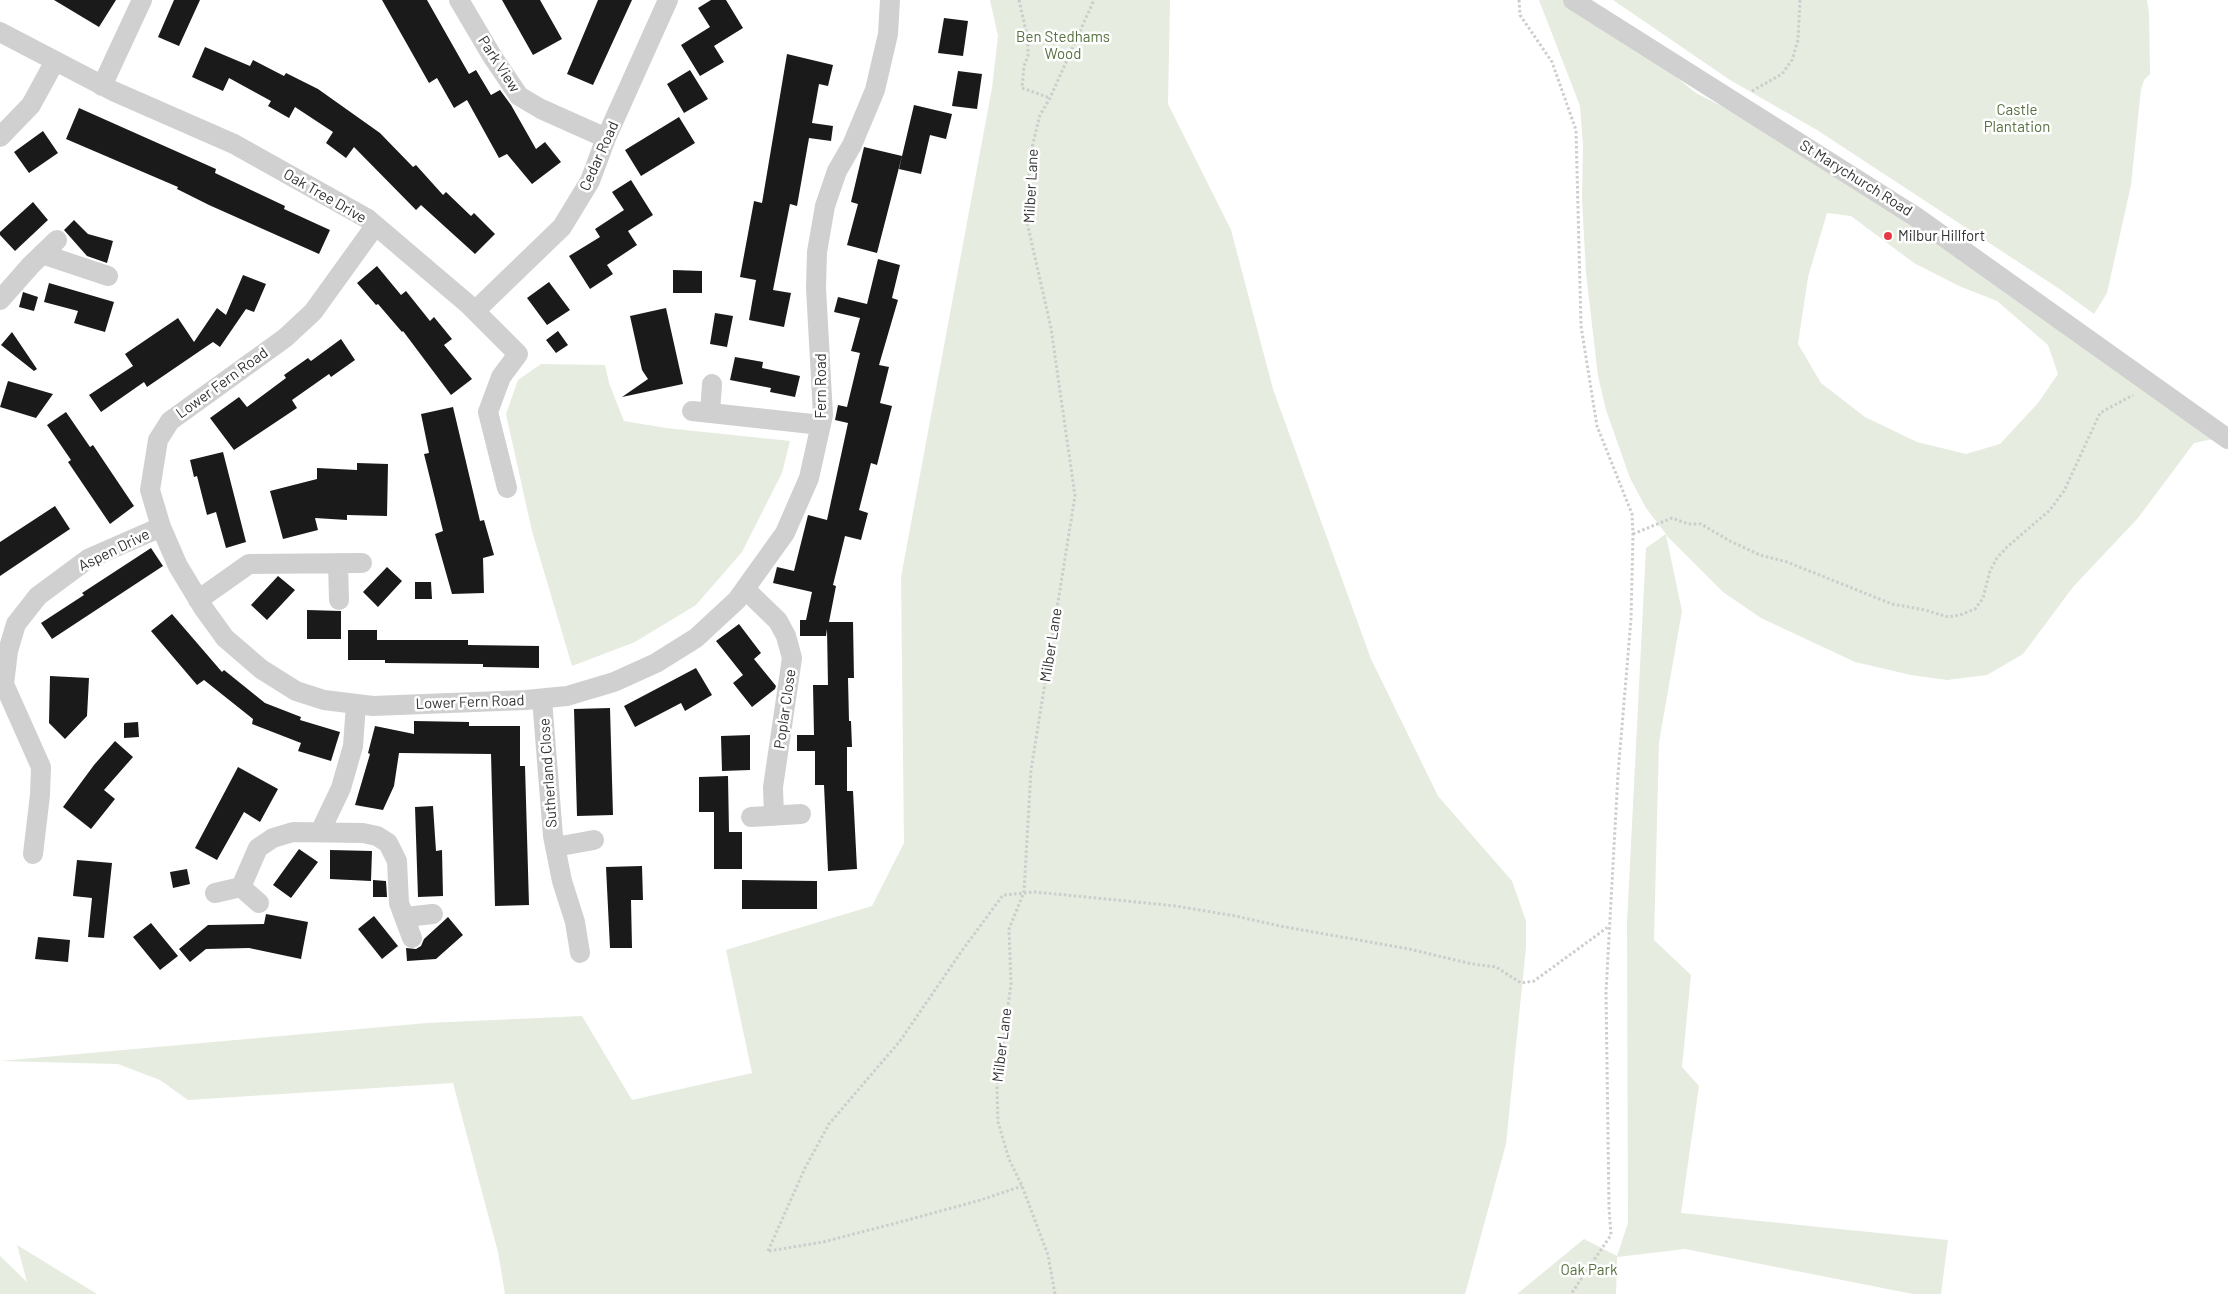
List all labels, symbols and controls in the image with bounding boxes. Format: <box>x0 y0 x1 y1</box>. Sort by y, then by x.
park label: Ben Stedhams Wood <box>1016 28 1110 63</box>
street label: Park View <box>474 32 524 96</box>
park label: Castle Plantation <box>1984 101 2050 136</box>
street label: Cedar Road <box>576 118 622 194</box>
street label: St Marychurch Road <box>1796 136 1916 220</box>
street label: Milber Lane <box>1020 148 1042 224</box>
street label: Oak Tree Drive <box>280 165 370 227</box>
place label: Milbur Hillfort <box>1898 227 1985 245</box>
marker: Milbur Hillfort <box>1882 230 1894 242</box>
street label: Lower Fern Road <box>173 344 271 422</box>
street label: Fern Road <box>812 353 830 419</box>
street label: Aspen Drive <box>75 525 153 575</box>
street label: Milber Lane <box>1036 607 1066 683</box>
street label: Poplar Close <box>770 668 800 750</box>
street label: Lower Fern Road <box>415 691 525 713</box>
street label: Sutherland Close <box>535 718 561 828</box>
street label: Milber Lane <box>989 1007 1015 1083</box>
park label: Oak Park <box>1561 1261 1617 1279</box>

